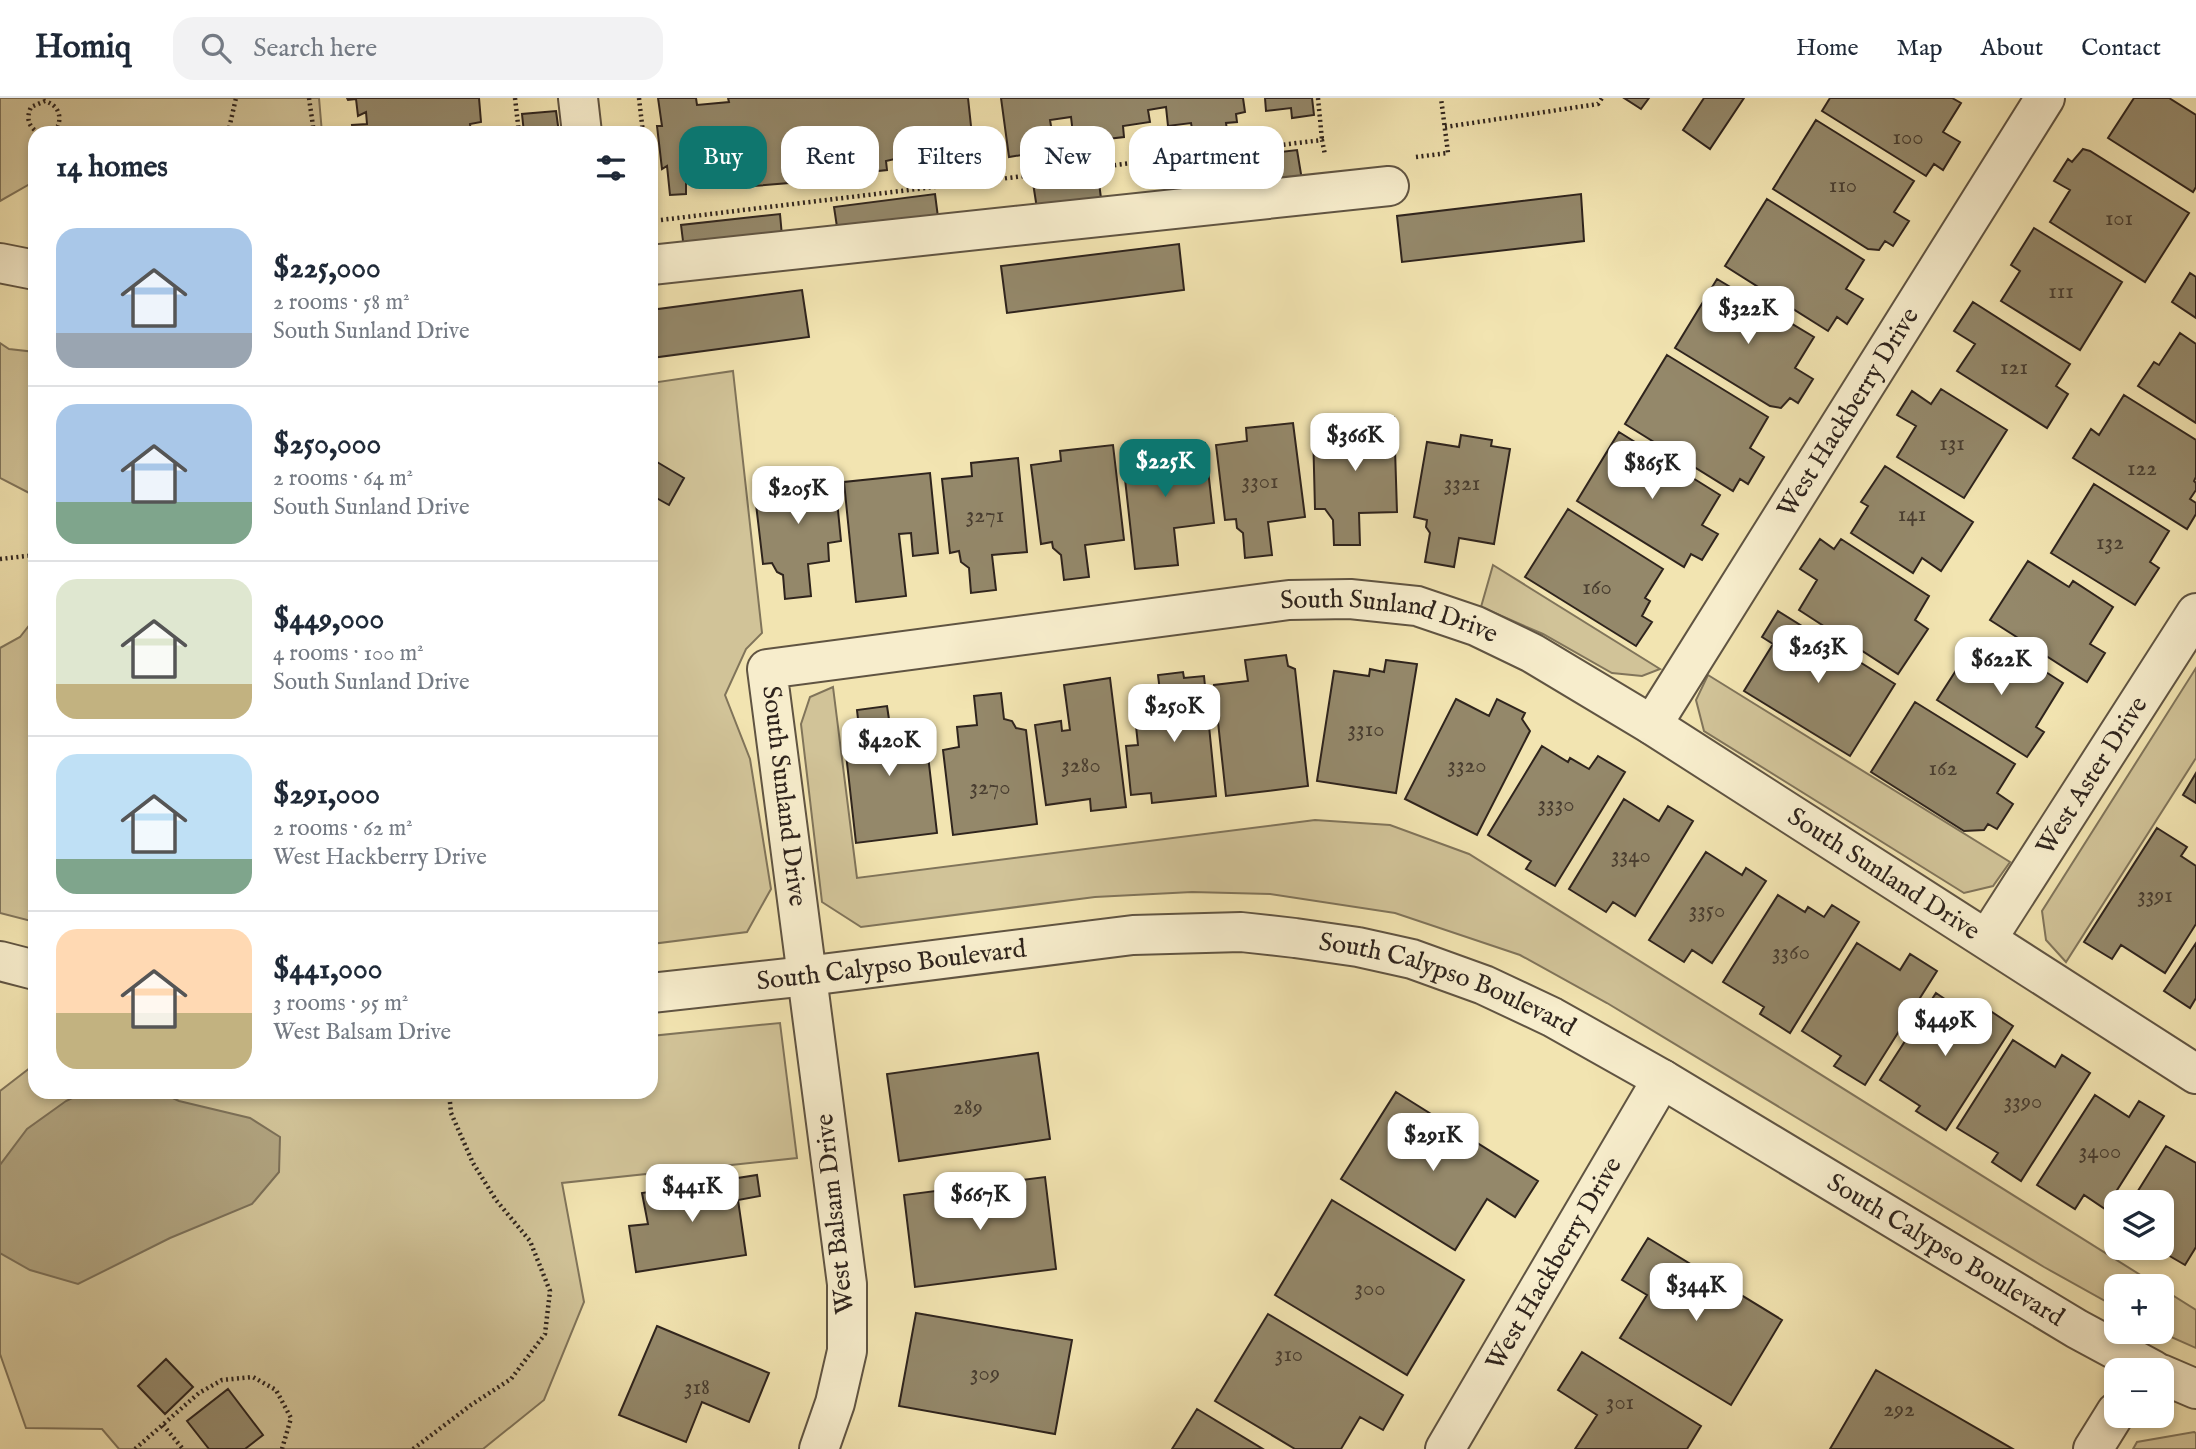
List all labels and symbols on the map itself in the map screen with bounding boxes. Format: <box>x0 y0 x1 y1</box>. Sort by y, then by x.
house number: 100 <box>1892 123 1924 152</box>
house number: 110 <box>1829 171 1857 200</box>
house number: 101 <box>2105 204 2133 233</box>
house number: 111 <box>2048 277 2074 306</box>
pin: $322K <box>1699 286 1797 346</box>
street label: West Hackberry Drive <box>1770 301 1926 524</box>
house number: 121 <box>2000 353 2028 382</box>
pin: $366K <box>1306 414 1404 473</box>
house number: 131 <box>1939 429 1965 458</box>
pin: $225K <box>1116 440 1214 499</box>
pin: $865K <box>1603 442 1701 501</box>
house number: 122 <box>2127 454 2157 483</box>
pin: $205K <box>749 466 847 526</box>
house number: 3301 <box>1242 467 1278 496</box>
house number: 3321 <box>1444 469 1480 498</box>
house number: 141 <box>1898 500 1926 529</box>
house number: 3271 <box>966 501 1004 530</box>
house number: 132 <box>2096 528 2124 557</box>
house number: 160 <box>1582 573 1612 602</box>
street label: South Sunland Drive <box>1278 583 1504 651</box>
pin: $263K <box>1769 626 1867 685</box>
pin: $622K <box>1952 638 2050 697</box>
street label: South Sunland Drive <box>754 684 814 908</box>
pin: $250K <box>1125 684 1223 744</box>
street label: West Aster Drive <box>2029 690 2155 861</box>
house number: 3310 <box>1348 715 1384 744</box>
pin: $420K <box>840 718 938 778</box>
house number: 3280 <box>1061 751 1101 780</box>
house number: 3320 <box>1447 751 1487 780</box>
house number: 162 <box>1928 754 1958 783</box>
house number: 3270 <box>969 773 1011 802</box>
house number: 3330 <box>1537 790 1575 819</box>
street label: South Sunland Drive <box>1781 800 1986 948</box>
house number: 3340 <box>1611 841 1651 870</box>
house number: 3391 <box>2137 881 2173 910</box>
house number: 3350 <box>1689 896 1725 925</box>
street label: South Calypso Boulevard <box>1317 925 1582 1044</box>
street label: South Calypso Boulevard <box>755 932 1028 998</box>
house number: 3360 <box>1772 938 1810 967</box>
pin: $449K <box>1896 998 1994 1058</box>
house number: 3390 <box>2004 1087 2042 1116</box>
house number: 289 <box>953 1093 983 1122</box>
street label: West Balsam Drive <box>808 1112 862 1316</box>
pin: $291K <box>1384 1114 1482 1173</box>
house number: 3400 <box>2079 1137 2121 1166</box>
street label: West Hackberry Drive <box>1478 1151 1629 1376</box>
pin: $441K <box>643 1164 741 1224</box>
street label: South Calypso Boulevard <box>1821 1166 2071 1334</box>
pin: $667K <box>931 1172 1029 1232</box>
pin: $344K <box>1647 1264 1745 1323</box>
house number: 300 <box>1354 1274 1386 1303</box>
house number: 310 <box>1275 1340 1303 1369</box>
house number: 309 <box>970 1359 1000 1388</box>
house number: 318 <box>684 1373 710 1402</box>
house number: 301 <box>1606 1388 1634 1417</box>
house number: 292 <box>1883 1395 1915 1424</box>

